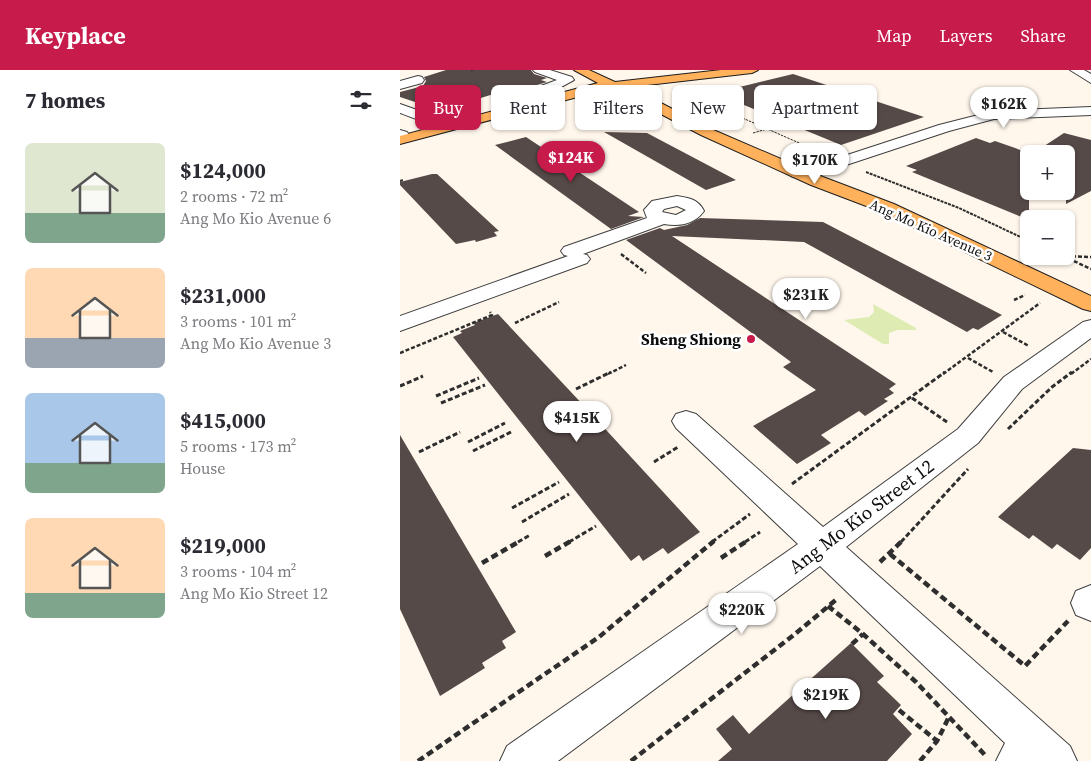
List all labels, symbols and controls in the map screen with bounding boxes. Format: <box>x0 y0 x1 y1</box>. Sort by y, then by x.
text: Keyplace <box>25 19 126 52</box>
text: Map <box>876 23 911 48</box>
text: Layers <box>939 23 992 48</box>
text: Share <box>1020 23 1066 48</box>
chip: Buy <box>415 85 481 130</box>
chip: Rent <box>491 85 565 130</box>
chip: Filters <box>575 85 662 130</box>
chip: New <box>672 85 744 130</box>
chip: Apartment <box>754 85 877 130</box>
text: 7 homes <box>25 86 105 115</box>
icon: filters <box>347 86 375 114</box>
pin: $162K <box>969 87 1039 129</box>
text: $162K <box>981 92 1027 114</box>
pin: $124K <box>536 140 606 183</box>
pin: $170K <box>780 142 850 185</box>
map controls <box>1020 145 1075 265</box>
button: + <box>1020 145 1075 200</box>
text: $124K <box>548 146 594 168</box>
text: $170K <box>792 148 838 170</box>
text: $124,000 <box>180 156 266 185</box>
icon: home <box>65 163 125 223</box>
text: 2 rooms · 72 m² <box>180 185 288 207</box>
street label: Ang Mo Kio Avenue 3 <box>867 194 995 266</box>
text: Ang Mo Kio Avenue 6 <box>180 207 331 229</box>
button: − <box>1020 210 1075 265</box>
pin: $231K <box>771 278 841 320</box>
text: $231,000 <box>180 281 266 310</box>
text: $231K <box>783 283 829 305</box>
icon: home <box>65 288 125 348</box>
text: 3 rooms · 101 m² <box>180 310 296 332</box>
place label: Sheng Shiong <box>641 328 741 350</box>
text: Ang Mo Kio Avenue 3 <box>180 332 331 354</box>
marker: Sheng Shiong <box>745 333 757 345</box>
pin: $415K <box>542 400 612 443</box>
text: $415,000 <box>180 406 266 435</box>
text: $415K <box>554 406 600 428</box>
icon: home <box>65 413 125 473</box>
text: 5 rooms · 173 m² <box>180 435 296 457</box>
street label: Ang Mo Kio Street 12 <box>783 453 939 579</box>
text: House <box>180 457 225 479</box>
text: $219,000 <box>180 531 266 560</box>
icon: home <box>65 538 125 598</box>
text: 3 rooms · 104 m² <box>180 560 296 582</box>
text: Ang Mo Kio Street 12 <box>180 582 328 604</box>
pin: $220K <box>707 592 777 635</box>
text: $220K <box>719 598 765 620</box>
pin: $219K <box>791 678 861 720</box>
text: $219K <box>803 683 849 705</box>

